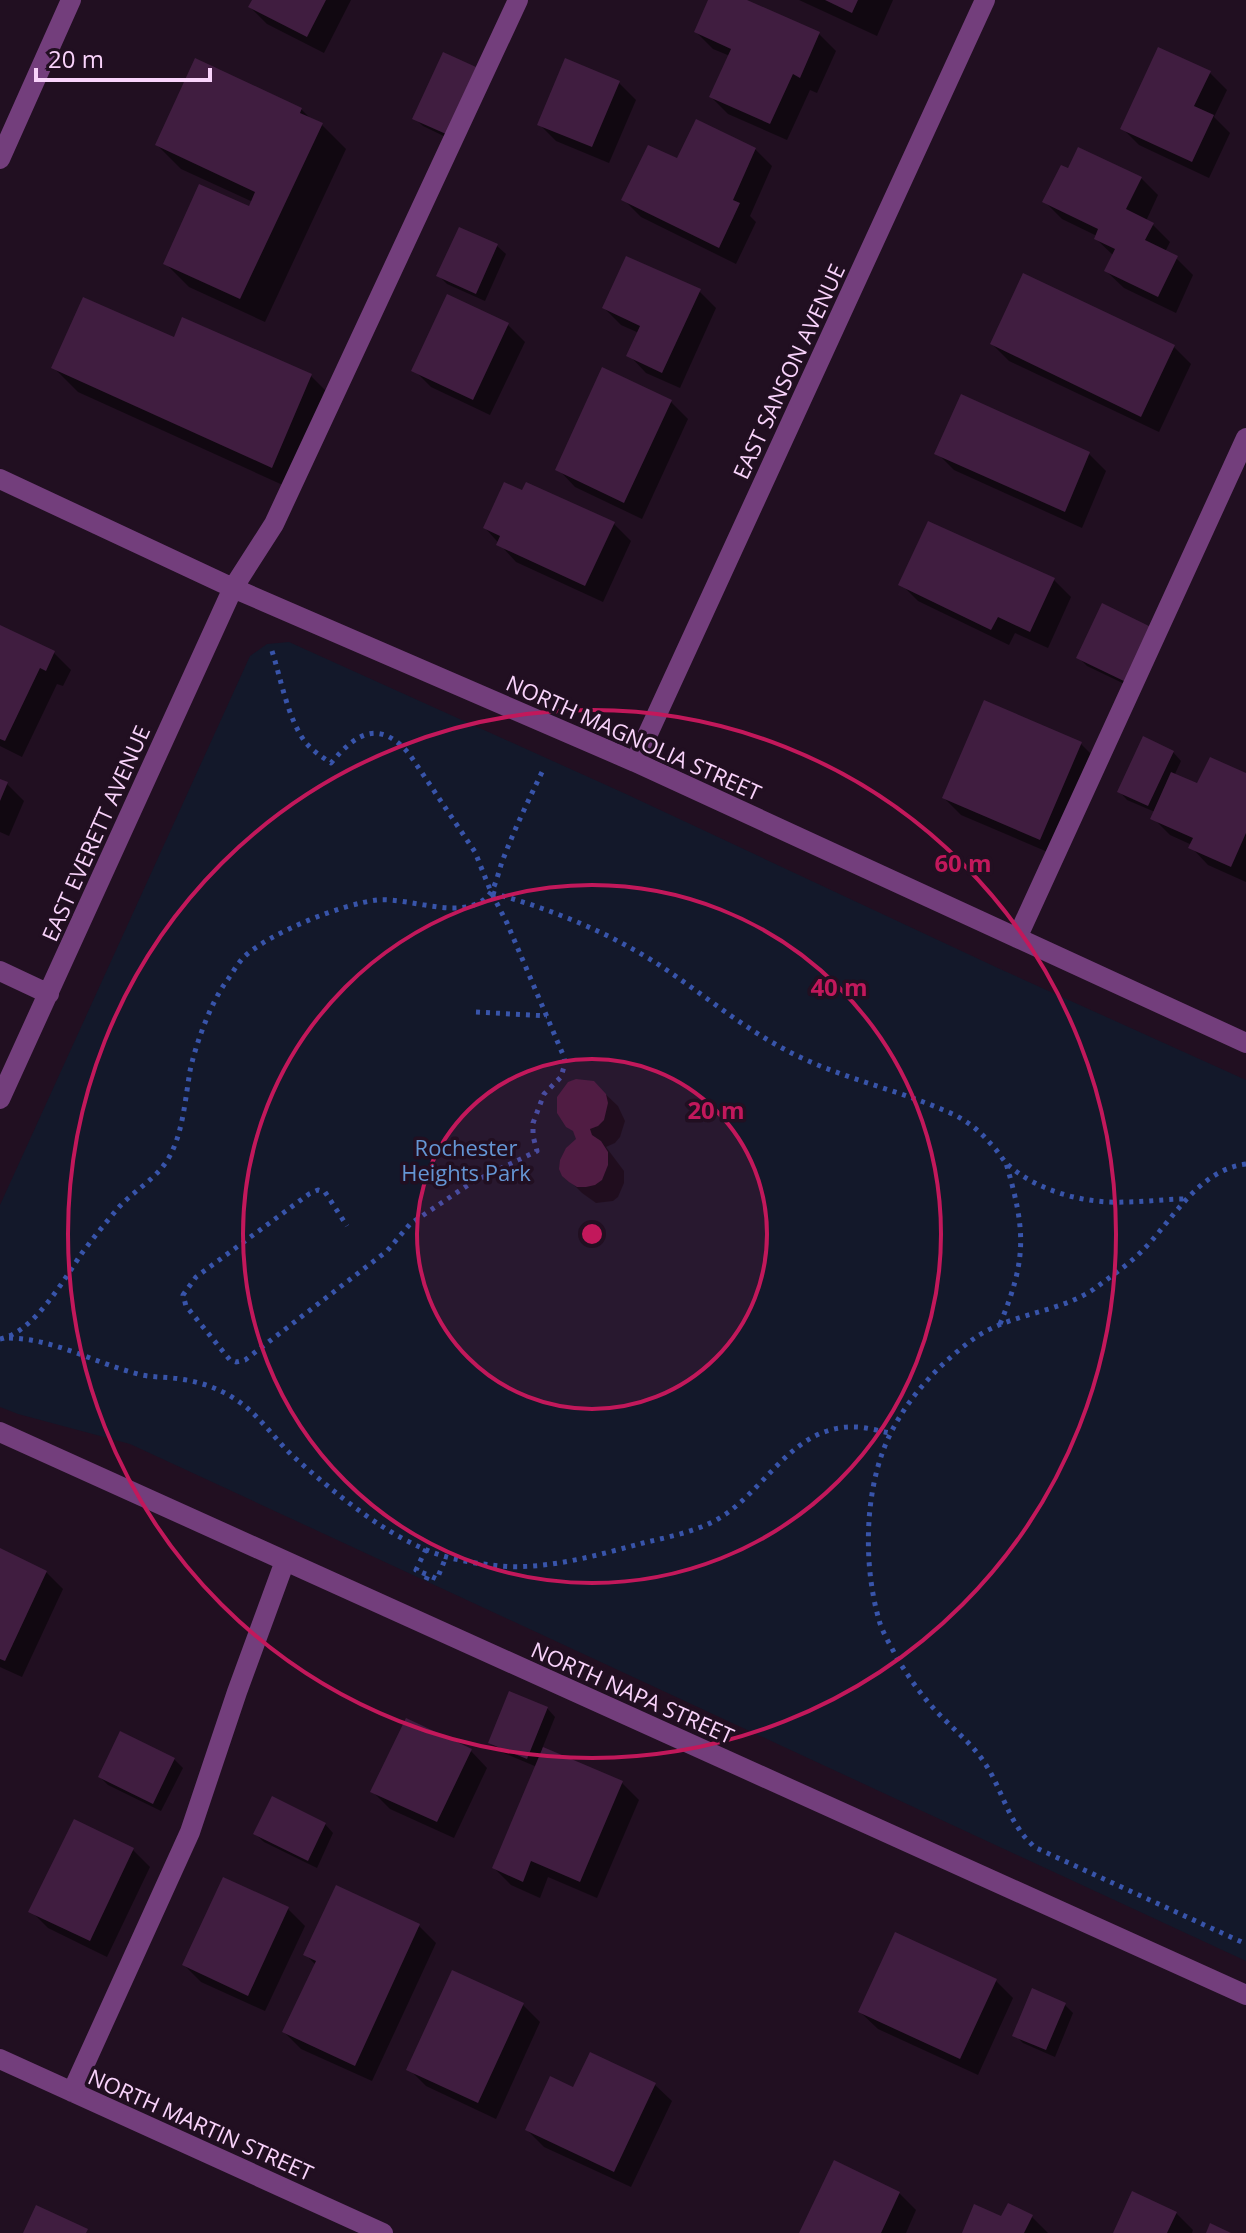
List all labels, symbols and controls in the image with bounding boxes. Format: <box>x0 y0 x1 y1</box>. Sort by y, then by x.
scale bar <box>36 32 210 82</box>
text: 20 m <box>48 42 104 75</box>
street label: EAST SANSON AVENUE <box>725 259 851 483</box>
street label: NORTH MAGNOLIA STREET <box>502 667 766 807</box>
street label: EAST EVERETT AVENUE <box>34 720 156 946</box>
text: 60 m <box>934 846 992 879</box>
text: 40 m <box>810 970 868 1003</box>
text: 20 m <box>687 1093 745 1126</box>
park label: Rochester Heights Park <box>401 1132 531 1187</box>
centre of rings <box>578 1220 606 1248</box>
street label: NORTH NAPA STREET <box>527 1634 739 1750</box>
street label: NORTH MARTIN STREET <box>84 2061 318 2187</box>

